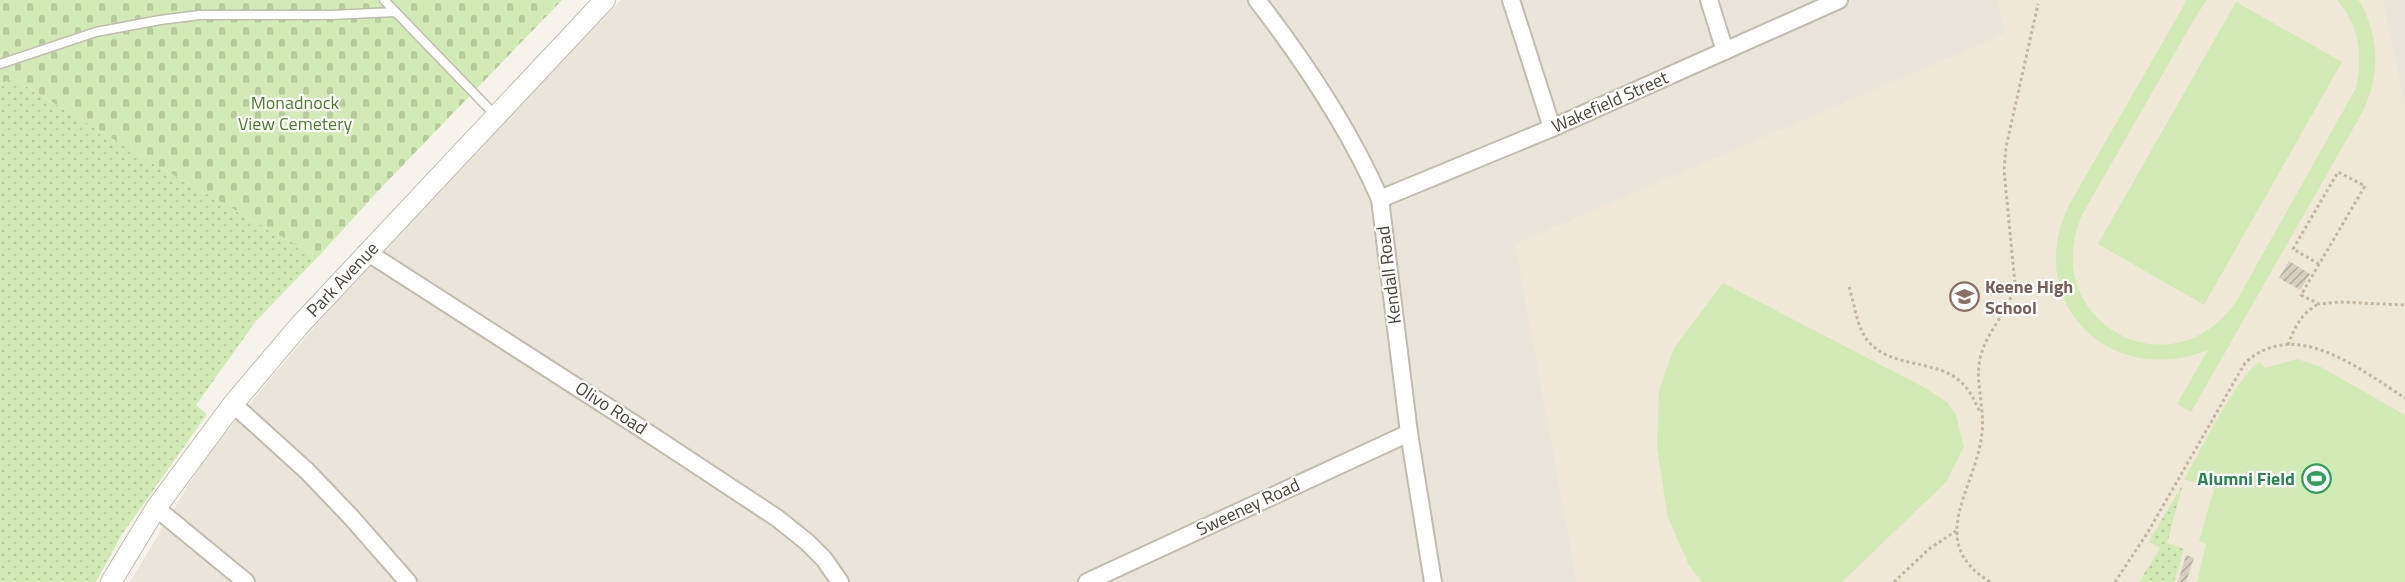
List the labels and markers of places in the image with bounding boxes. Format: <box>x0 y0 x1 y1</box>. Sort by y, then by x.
place label: Keene High School <box>1985 273 2073 321</box>
school or university icon: Keene High School <box>1948 281 1980 313</box>
sports icon: Alumni Field <box>2300 463 2332 495</box>
place label: Alumni Field <box>2198 465 2295 492</box>

